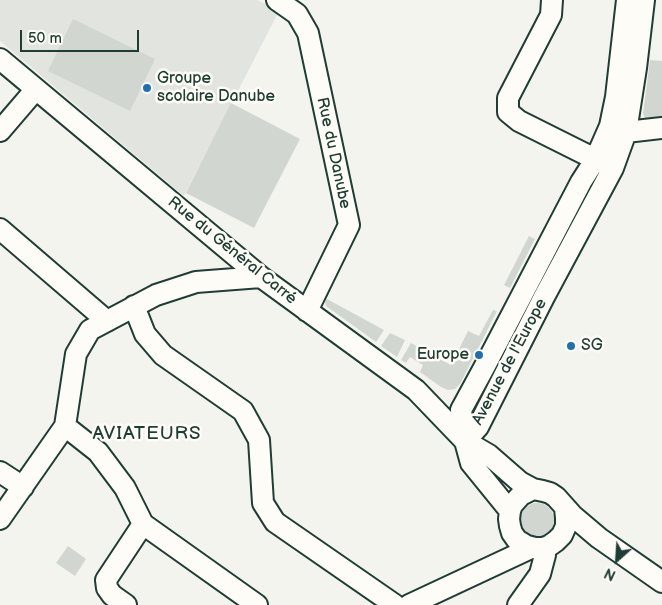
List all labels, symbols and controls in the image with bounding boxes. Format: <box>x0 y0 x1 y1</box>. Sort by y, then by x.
scale bar <box>22 20 141 52</box>
text: 50 m <box>28 29 62 48</box>
place label: Groupe scolaire Danube <box>157 69 275 107</box>
marker: Groupe scolaire Danube <box>141 82 153 94</box>
street label: Rue du Danube <box>312 96 354 210</box>
street label: Rue du Général Carré <box>164 193 300 309</box>
street label: Avenue de l'Europe <box>469 295 551 429</box>
place label: SG <box>581 336 603 356</box>
marker: SG <box>565 340 577 352</box>
place label: Europe <box>417 345 469 365</box>
marker: Europe <box>473 349 485 361</box>
district label: AVIATEURS <box>91 423 203 445</box>
north arrow <box>592 535 642 585</box>
text: N <box>602 564 619 584</box>

